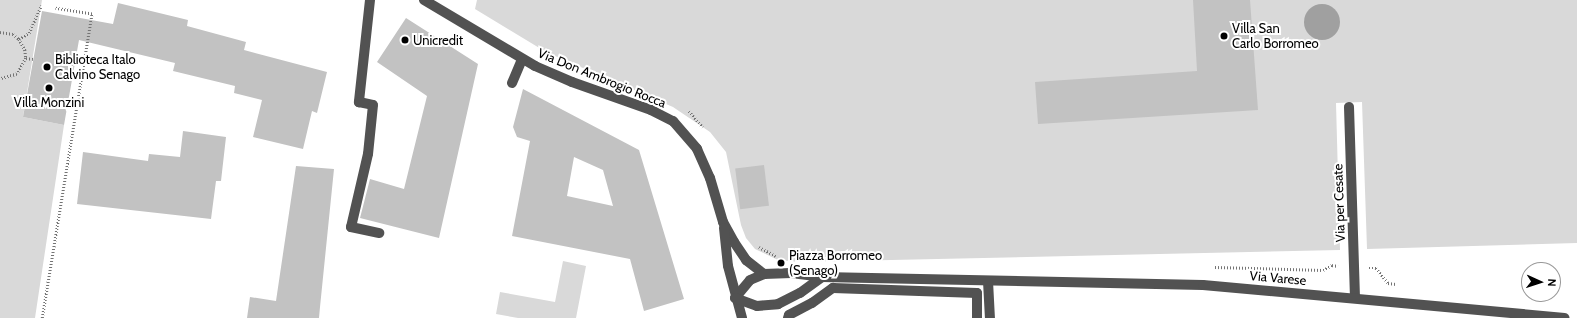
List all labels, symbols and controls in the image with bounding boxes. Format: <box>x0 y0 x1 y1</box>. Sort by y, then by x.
place label: Villa San Carlo Borromeo <box>1232 21 1319 52</box>
marker: Villa San Carlo Borromeo <box>1219 31 1229 41</box>
place label: Unicredit <box>413 32 463 48</box>
marker: Unicredit <box>400 35 410 45</box>
street label: Via Don Ambrogio Rocca <box>536 45 668 111</box>
place label: Biblioteca Italo Calvino Senago <box>55 52 140 83</box>
marker: Biblioteca Italo Calvino Senago <box>42 62 52 72</box>
marker: Villa Monzini <box>44 83 54 93</box>
place label: Villa Monzini <box>14 94 84 110</box>
street label: Via per Cesate <box>1330 164 1348 242</box>
place label: Piazza Borromeo (Senago) <box>789 248 882 279</box>
marker: Piazza Borromeo (Senago) <box>776 258 786 268</box>
north arrow <box>1521 262 1561 302</box>
street label: Via Varese <box>1249 268 1307 288</box>
text: N <box>1545 278 1559 287</box>

